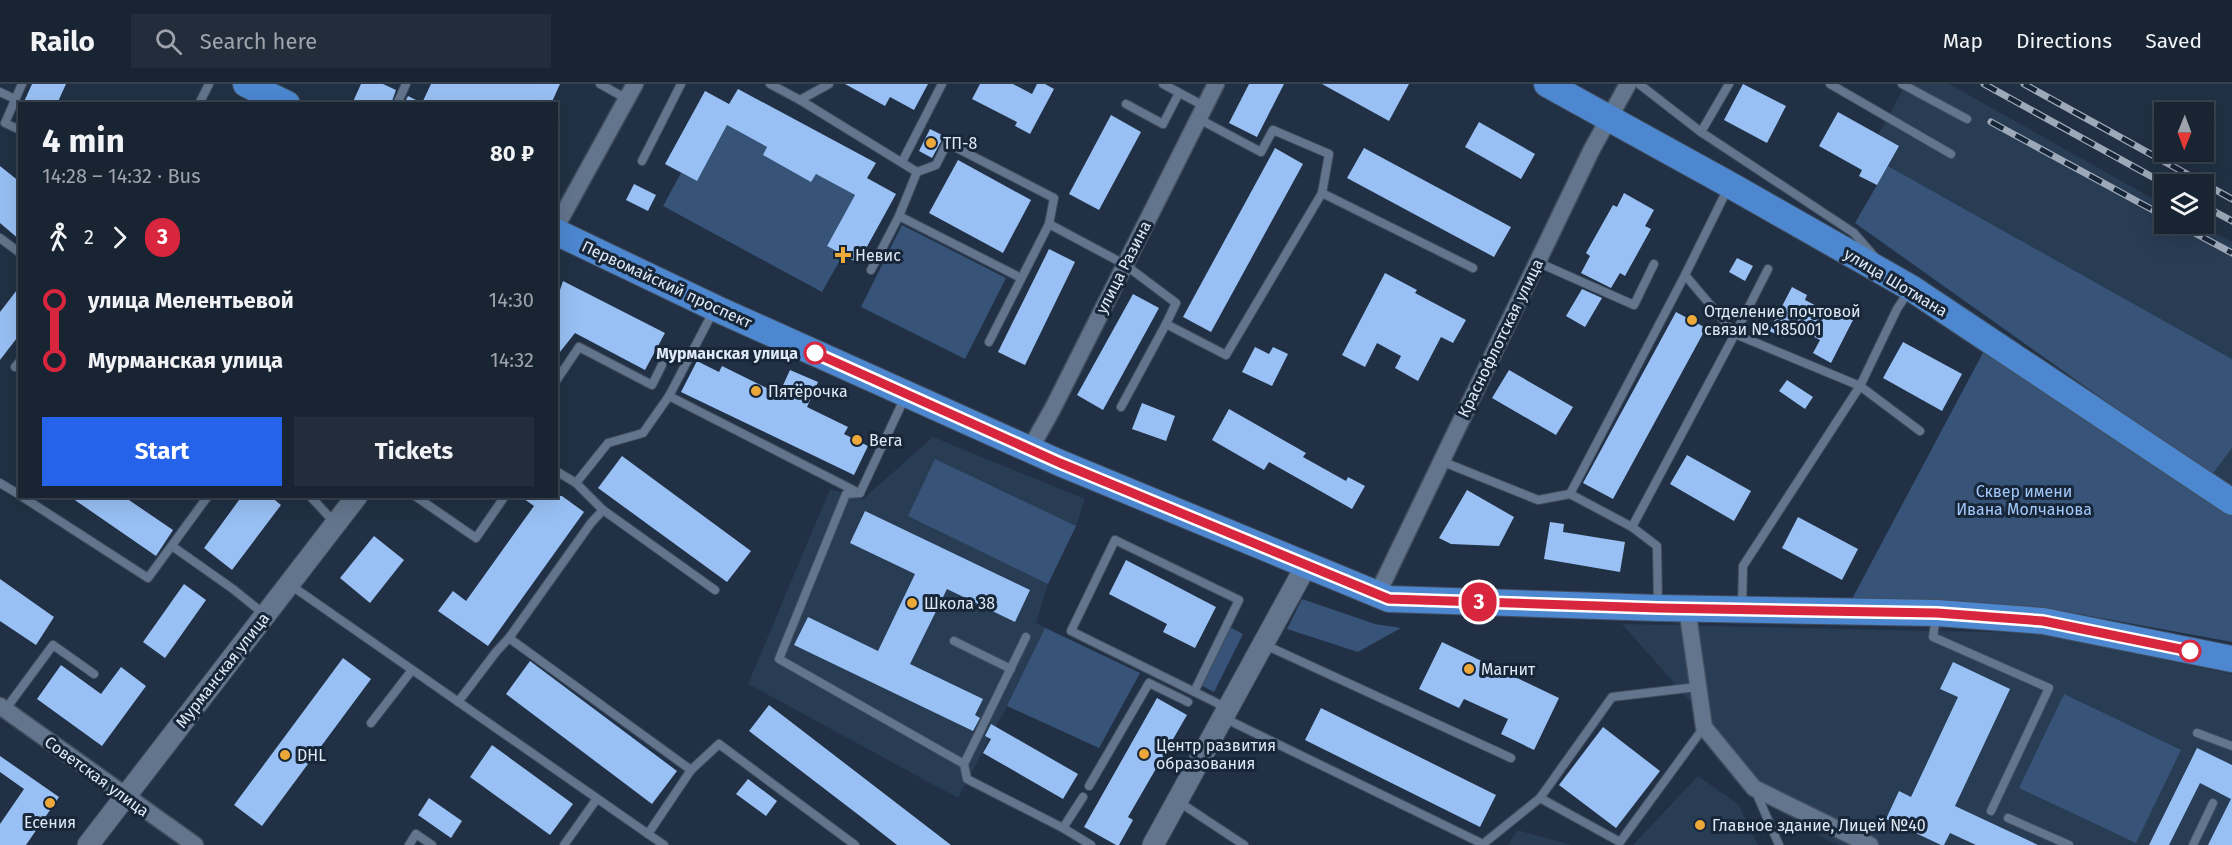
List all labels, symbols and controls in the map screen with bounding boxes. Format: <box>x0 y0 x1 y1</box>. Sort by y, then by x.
search box <box>131 14 551 68</box>
text: Railo <box>30 25 95 58</box>
icon: search <box>152 25 185 58</box>
text: Search here <box>200 28 317 55</box>
text: Map <box>1943 28 1983 54</box>
text: Directions <box>2016 28 2112 54</box>
text: Saved <box>2145 28 2202 54</box>
north arrow <box>2154 102 2214 162</box>
map controls <box>2154 102 2214 234</box>
text: 4 min <box>42 121 125 161</box>
place label: ТП-8 <box>943 134 978 153</box>
marker: ТП-8 <box>924 136 938 150</box>
text: 80 ₽ <box>490 140 534 167</box>
text: 14:28 – 14:32 · Bus <box>42 164 201 188</box>
button: layers <box>2154 174 2214 234</box>
street label: улица Разина <box>1092 218 1155 317</box>
icon: walk <box>42 221 75 254</box>
icon: forward <box>103 221 136 254</box>
text: 3 <box>157 224 168 250</box>
text: 2 <box>84 225 94 249</box>
street label: Первомайский проспект <box>579 237 756 333</box>
street label: улица Шотмана <box>1841 244 1951 321</box>
place label: Невис <box>855 246 901 265</box>
marker: Невис <box>836 248 850 262</box>
street label: Краснофлотская улица <box>1454 256 1547 421</box>
text: улица Мелентьевой <box>88 287 294 314</box>
text: 14:30 <box>489 288 534 312</box>
place label: Отделение почтовой связи № 185001 <box>1704 302 1861 339</box>
marker: Отделение почтовой связи № 185001 <box>1685 313 1699 327</box>
marker: Мурманская улица <box>804 342 826 364</box>
place label: Мурманская улица <box>656 344 798 363</box>
text: Мурманская улица <box>88 347 283 374</box>
text: 14:32 <box>490 348 534 372</box>
place label: Пятёрочка <box>768 382 848 401</box>
marker: Пятёрочка <box>749 384 763 398</box>
button: Start <box>42 417 282 486</box>
button: Tickets <box>294 417 534 486</box>
place label: Вега <box>869 431 902 450</box>
marker: Вега <box>850 433 864 447</box>
park label: Сквер имени Ивана Молчанова <box>1956 482 2092 519</box>
line badge: 3 <box>1460 582 1498 622</box>
text: 3 <box>1474 589 1484 615</box>
place label: Школа 38 <box>924 594 995 613</box>
marker: Школа 38 <box>905 596 919 610</box>
street label: Мурманская улица <box>172 609 273 732</box>
unlabelled marker <box>2179 640 2201 662</box>
place label: Магнит <box>1481 660 1536 679</box>
marker: Магнит <box>1462 662 1476 676</box>
street label: Советская улица <box>41 732 153 821</box>
place label: Центр развития образования <box>1156 736 1276 773</box>
place label: DHL <box>297 746 326 765</box>
marker: Центр развития образования <box>1137 747 1151 761</box>
marker: DHL <box>278 748 292 762</box>
marker: Есения <box>43 796 57 810</box>
place label: Есения <box>24 813 76 832</box>
place label: Главное здание, Лицей №40 <box>1712 816 1926 835</box>
marker: Главное здание, Лицей №40 <box>1693 818 1707 832</box>

